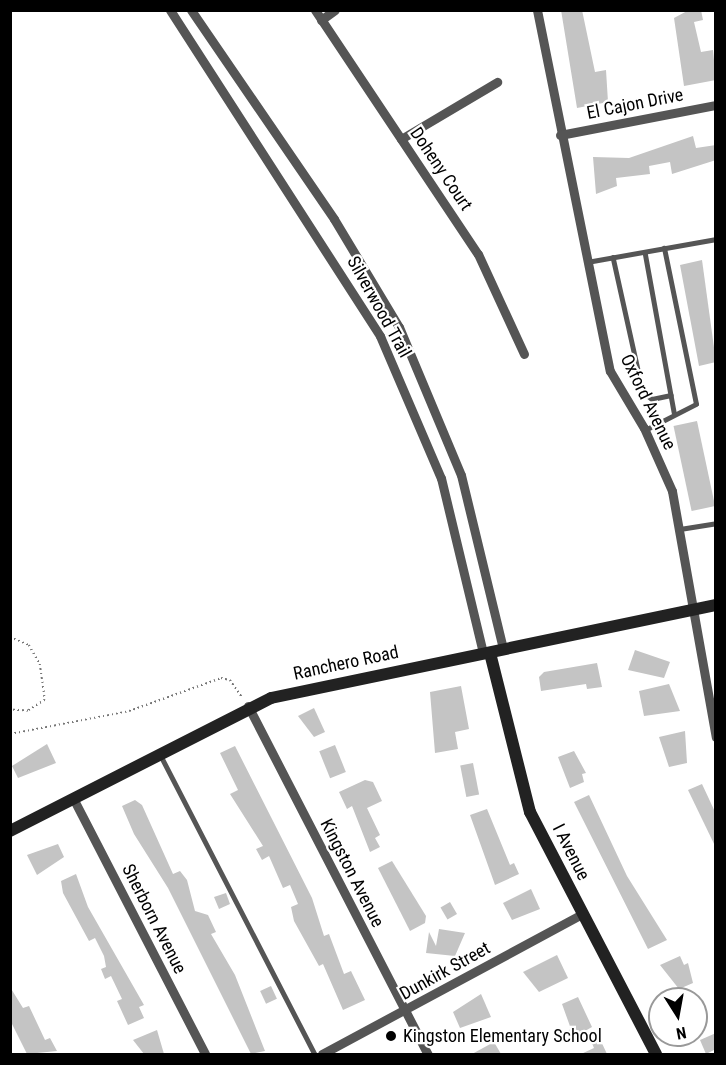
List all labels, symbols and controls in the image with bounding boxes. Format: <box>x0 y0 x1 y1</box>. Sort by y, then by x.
street label: El Cajon Drive <box>585 84 685 124</box>
street label: Doheny Court <box>405 123 477 215</box>
street label: Silverwood Trail <box>342 252 416 362</box>
street label: Oxford Avenue <box>616 351 680 453</box>
street label: Ranchero Road <box>291 641 401 685</box>
street label: Kingston Avenue <box>315 815 389 931</box>
street label: I Avenue <box>548 820 594 884</box>
street label: Sherborn Avenue <box>117 861 191 977</box>
street label: Dunkirk Street <box>396 937 494 1005</box>
north arrow <box>648 987 708 1047</box>
text: N <box>675 1023 688 1043</box>
place label: Kingston Elementary School <box>403 1025 602 1047</box>
marker: Kingston Elementary School <box>384 1029 398 1043</box>

